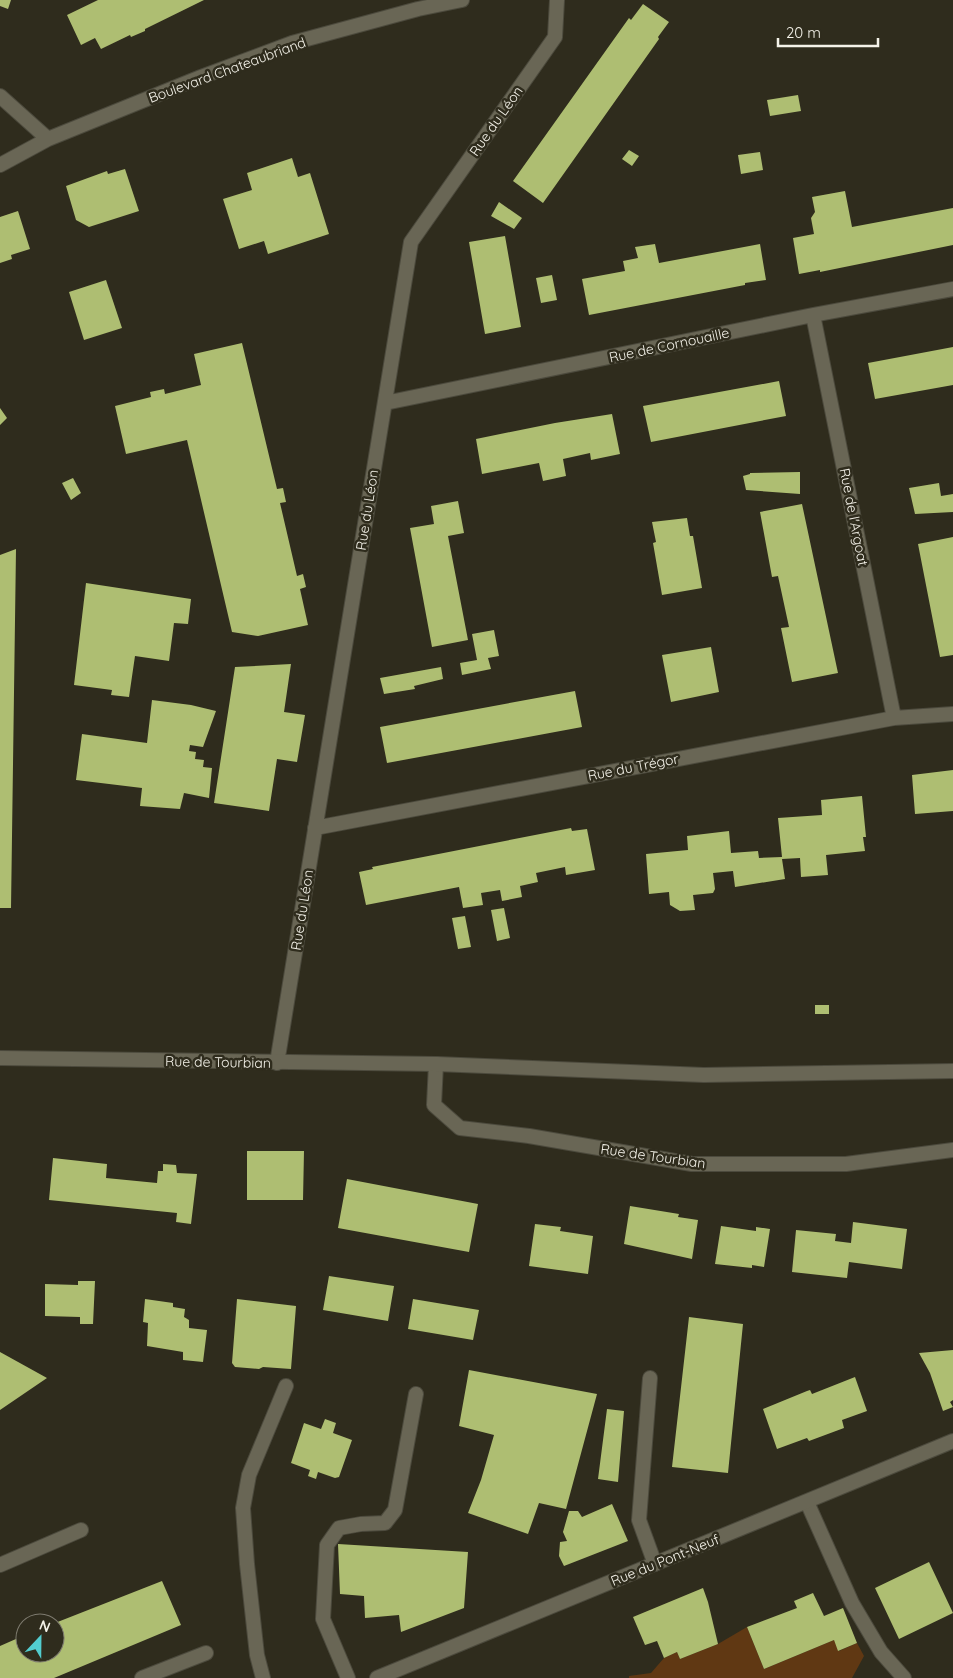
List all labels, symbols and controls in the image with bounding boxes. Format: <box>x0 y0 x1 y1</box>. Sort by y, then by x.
scale bar <box>778 15 878 47</box>
text: 20 m <box>786 23 821 42</box>
street label: Boulevard Chateaubriand <box>146 33 308 107</box>
street label: Rue du Léon <box>465 83 527 159</box>
street label: Rue de Cornouaille <box>607 323 731 367</box>
street label: Rue de l'Argoat <box>836 466 872 568</box>
street label: Rue du Léon <box>352 468 382 552</box>
street label: Rue du Trégor <box>586 749 681 785</box>
street label: Rue du Léon <box>287 868 317 952</box>
street label: Rue de Tourbian <box>165 1052 271 1072</box>
street label: Rue de Tourbian <box>599 1140 707 1172</box>
street label: Rue du Pont-Neuf <box>608 1530 722 1590</box>
north arrow <box>15 1613 65 1663</box>
text: N <box>37 1616 53 1636</box>

